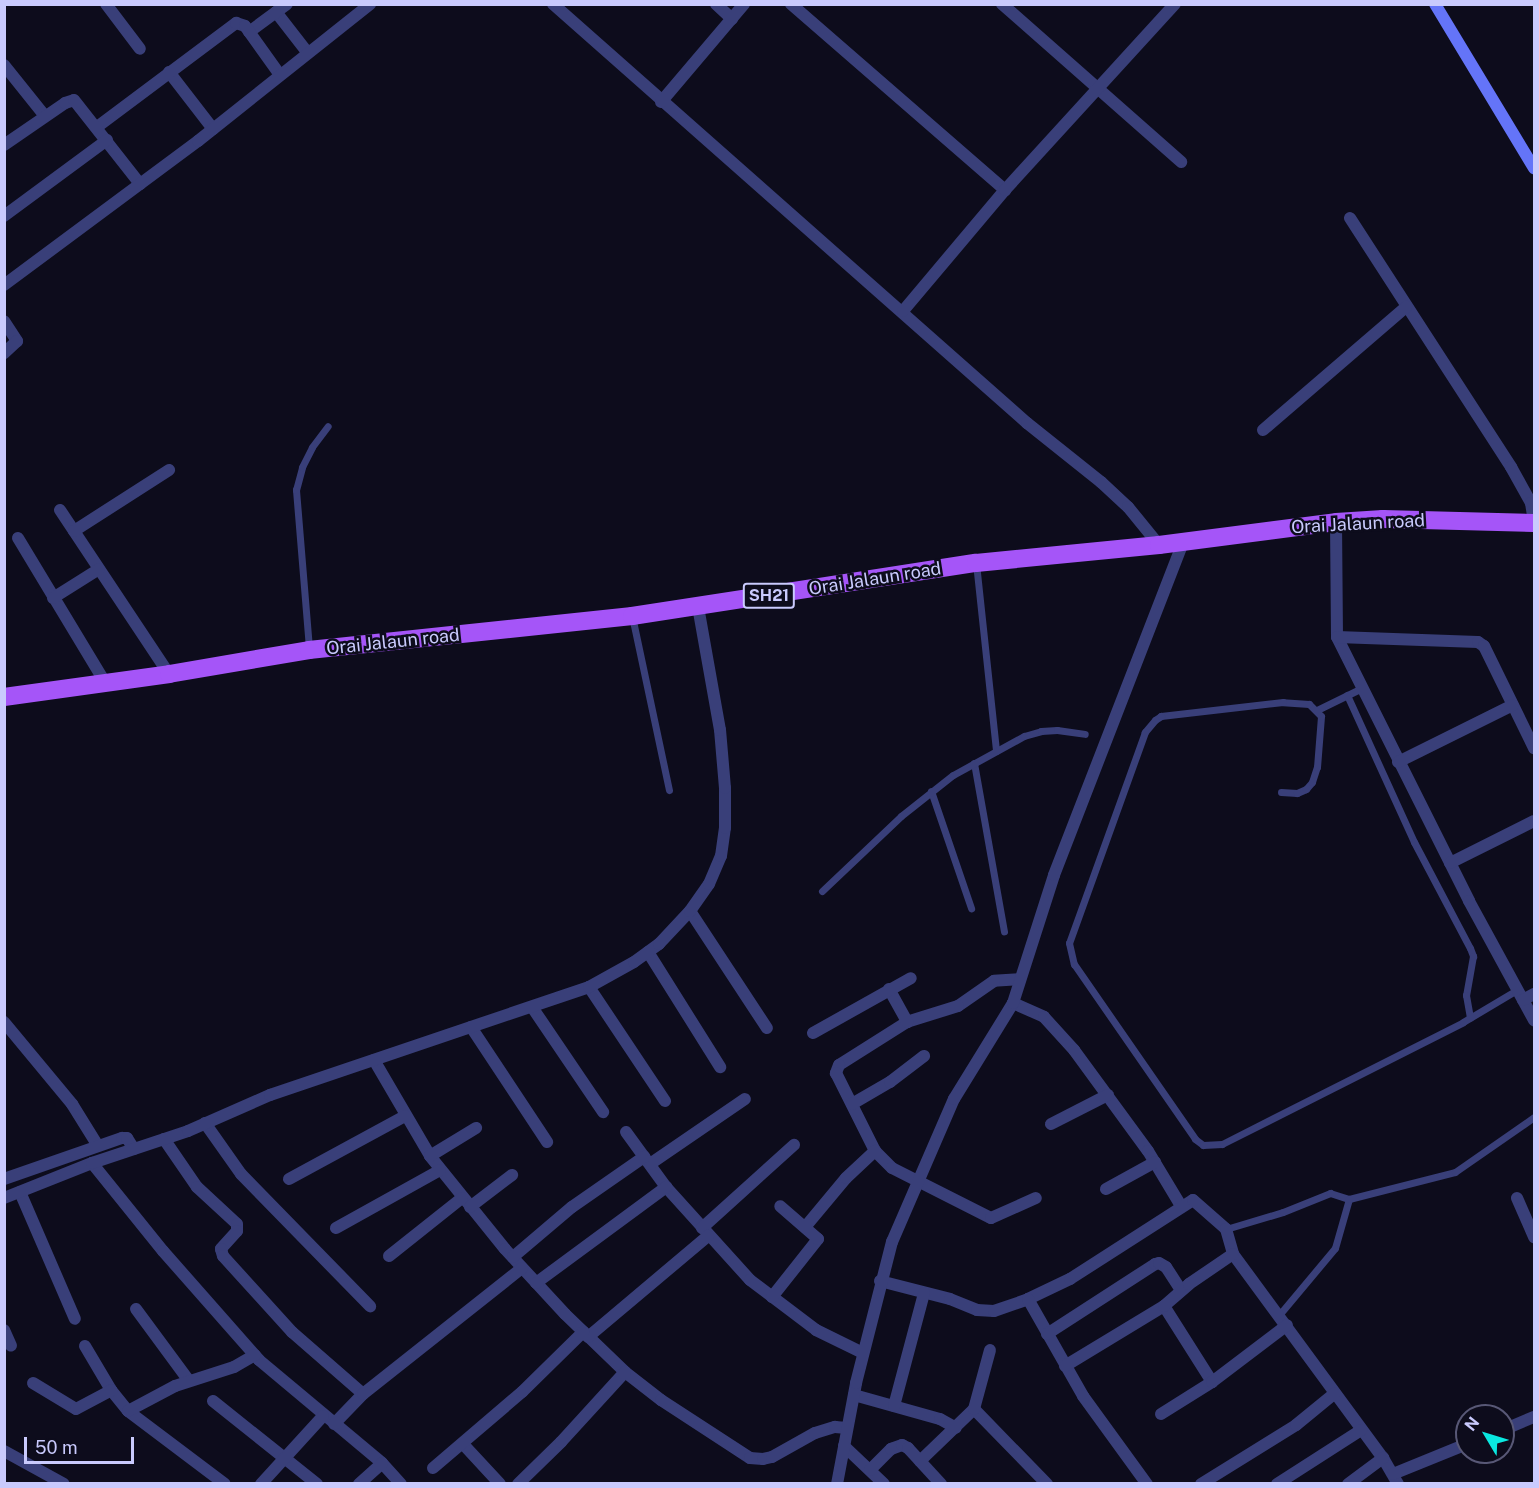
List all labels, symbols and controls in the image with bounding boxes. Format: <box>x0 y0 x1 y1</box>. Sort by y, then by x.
street label: Orai Jalaun road <box>1291 510 1425 538</box>
street label: Orai Jalaun road <box>807 558 943 600</box>
road number: SH21 <box>742 583 796 609</box>
street label: Orai Jalaun road <box>325 624 461 660</box>
north arrow <box>1455 1404 1515 1464</box>
text: N <box>1461 1413 1483 1435</box>
scale bar <box>27 1425 136 1463</box>
text: 50 m <box>35 1437 78 1458</box>

